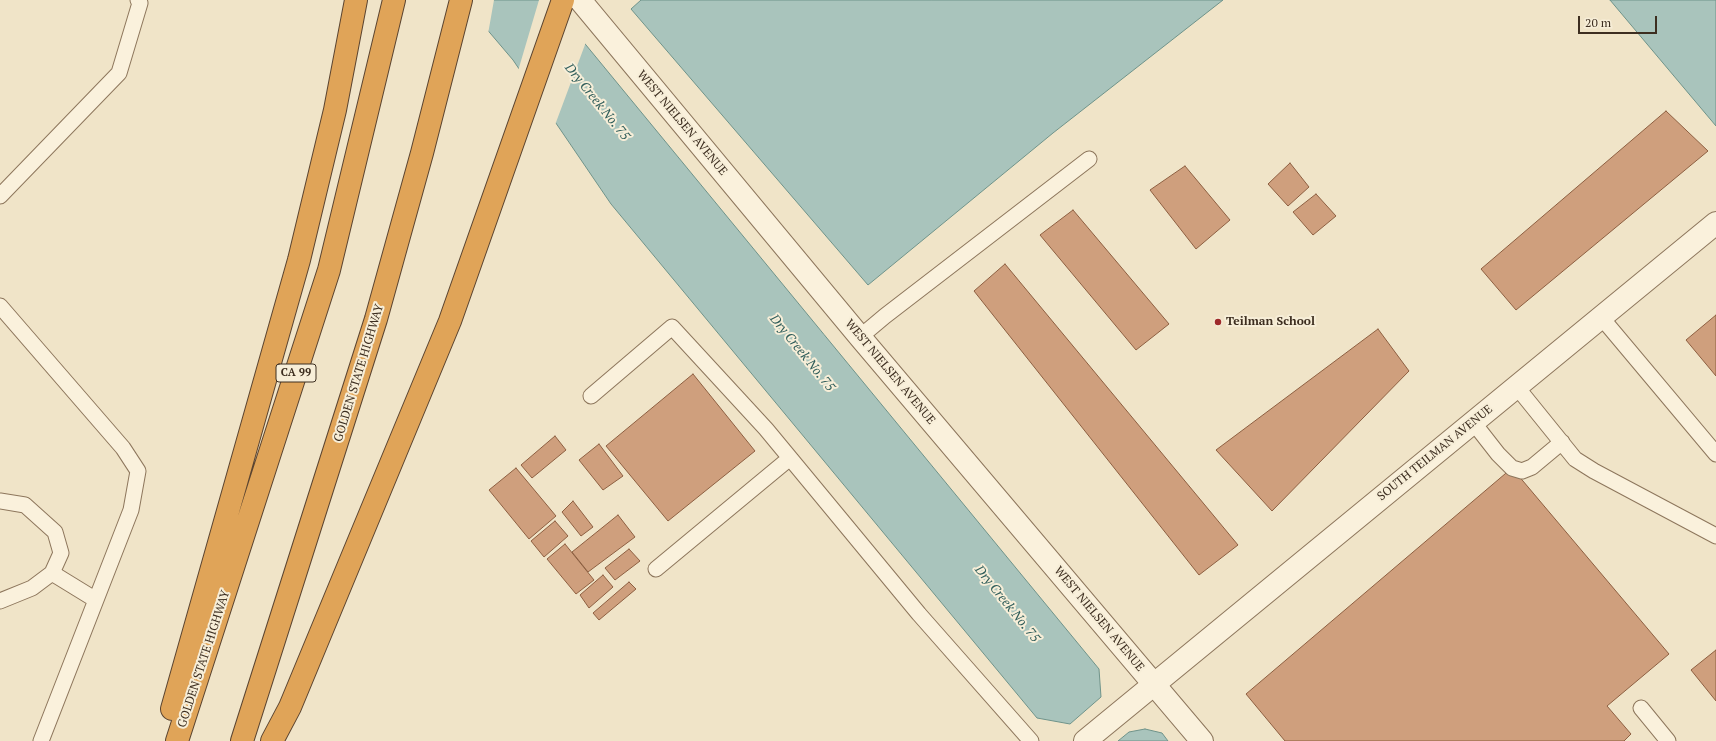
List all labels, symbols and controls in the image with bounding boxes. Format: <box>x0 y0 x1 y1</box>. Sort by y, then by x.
scale bar <box>1580 8 1659 34</box>
text: 20 m <box>1585 15 1611 30</box>
water label: Dry Creek No. 75 <box>561 60 633 144</box>
street label: WEST NIELSEN AVENUE <box>634 68 730 178</box>
street label: GOLDEN STATE HIGHWAY <box>331 302 387 444</box>
water label: Dry Creek No. 75 <box>766 311 838 395</box>
place label: Teilman School <box>1226 315 1315 329</box>
street label: WEST NIELSEN AVENUE <box>842 317 938 427</box>
marker: Teilman School <box>1213 317 1223 327</box>
road number: CA 99 <box>276 364 316 382</box>
street label: SOUTH TEILMAN AVENUE <box>1375 402 1495 504</box>
water label: Dry Creek No. 75 <box>971 562 1043 646</box>
street label: WEST NIELSEN AVENUE <box>1051 564 1147 674</box>
street label: GOLDEN STATE HIGHWAY <box>175 589 233 729</box>

